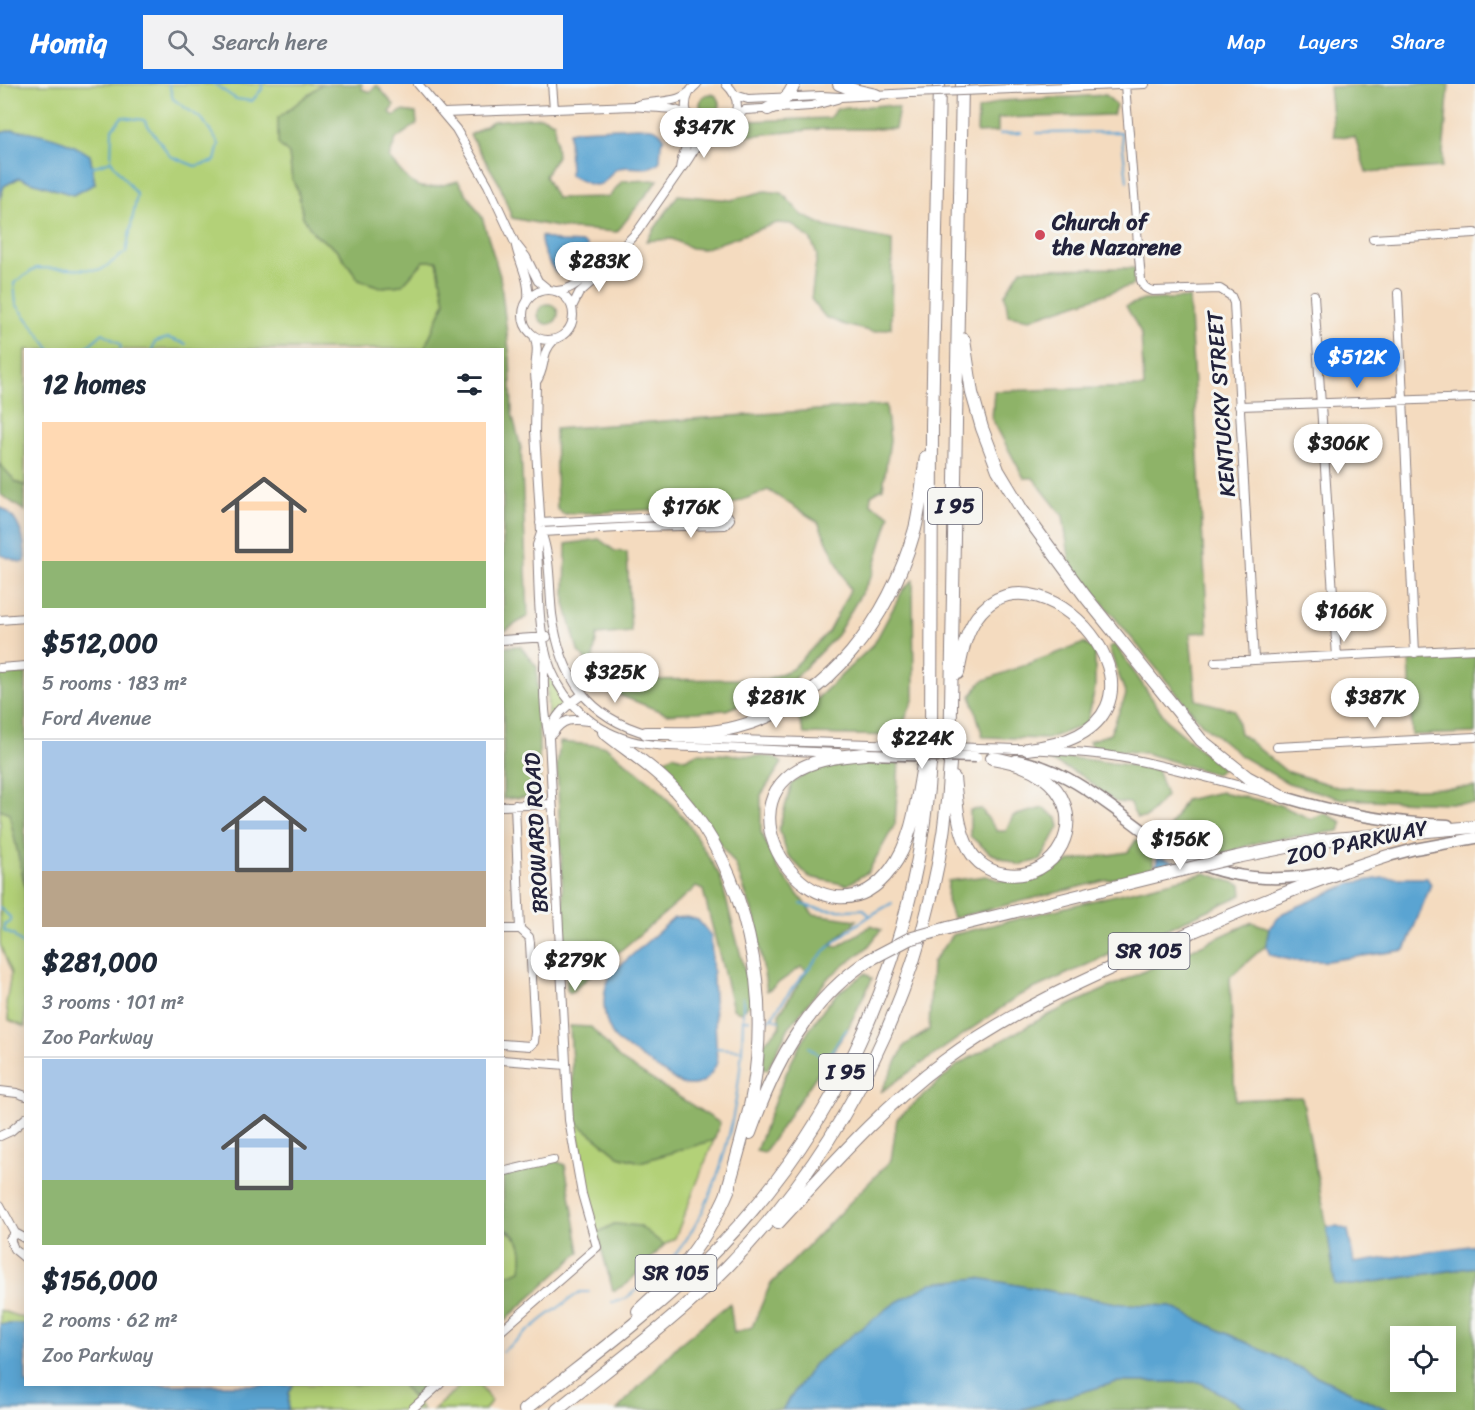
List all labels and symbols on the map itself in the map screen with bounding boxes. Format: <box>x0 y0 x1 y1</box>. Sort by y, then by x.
pin: $347K <box>662 108 746 159</box>
place label: Church of the Nazarene <box>1051 203 1182 267</box>
marker: Church of the Nazarene <box>1033 228 1047 242</box>
pin: $283K <box>557 242 641 293</box>
street label: KENTUCKY STREET <box>1195 308 1247 498</box>
pin: $512K <box>1315 338 1399 389</box>
pin: $306K <box>1296 424 1380 475</box>
pin: $176K <box>649 488 733 539</box>
road number: I 95 <box>928 488 982 524</box>
pin: $166K <box>1302 592 1386 643</box>
pin: $325K <box>573 653 657 704</box>
pin: $281K <box>734 678 818 729</box>
pin: $387K <box>1333 678 1417 729</box>
pin: $224K <box>880 719 964 770</box>
street label: BROWARD ROAD <box>512 751 560 914</box>
street label: ZOO PARKWAY <box>1282 808 1433 876</box>
pin: $156K <box>1138 820 1222 871</box>
road number: SR 105 <box>1108 933 1190 969</box>
pin: $279K <box>533 941 617 992</box>
road number: I 95 <box>819 1054 873 1090</box>
road number: SR 105 <box>636 1255 716 1291</box>

